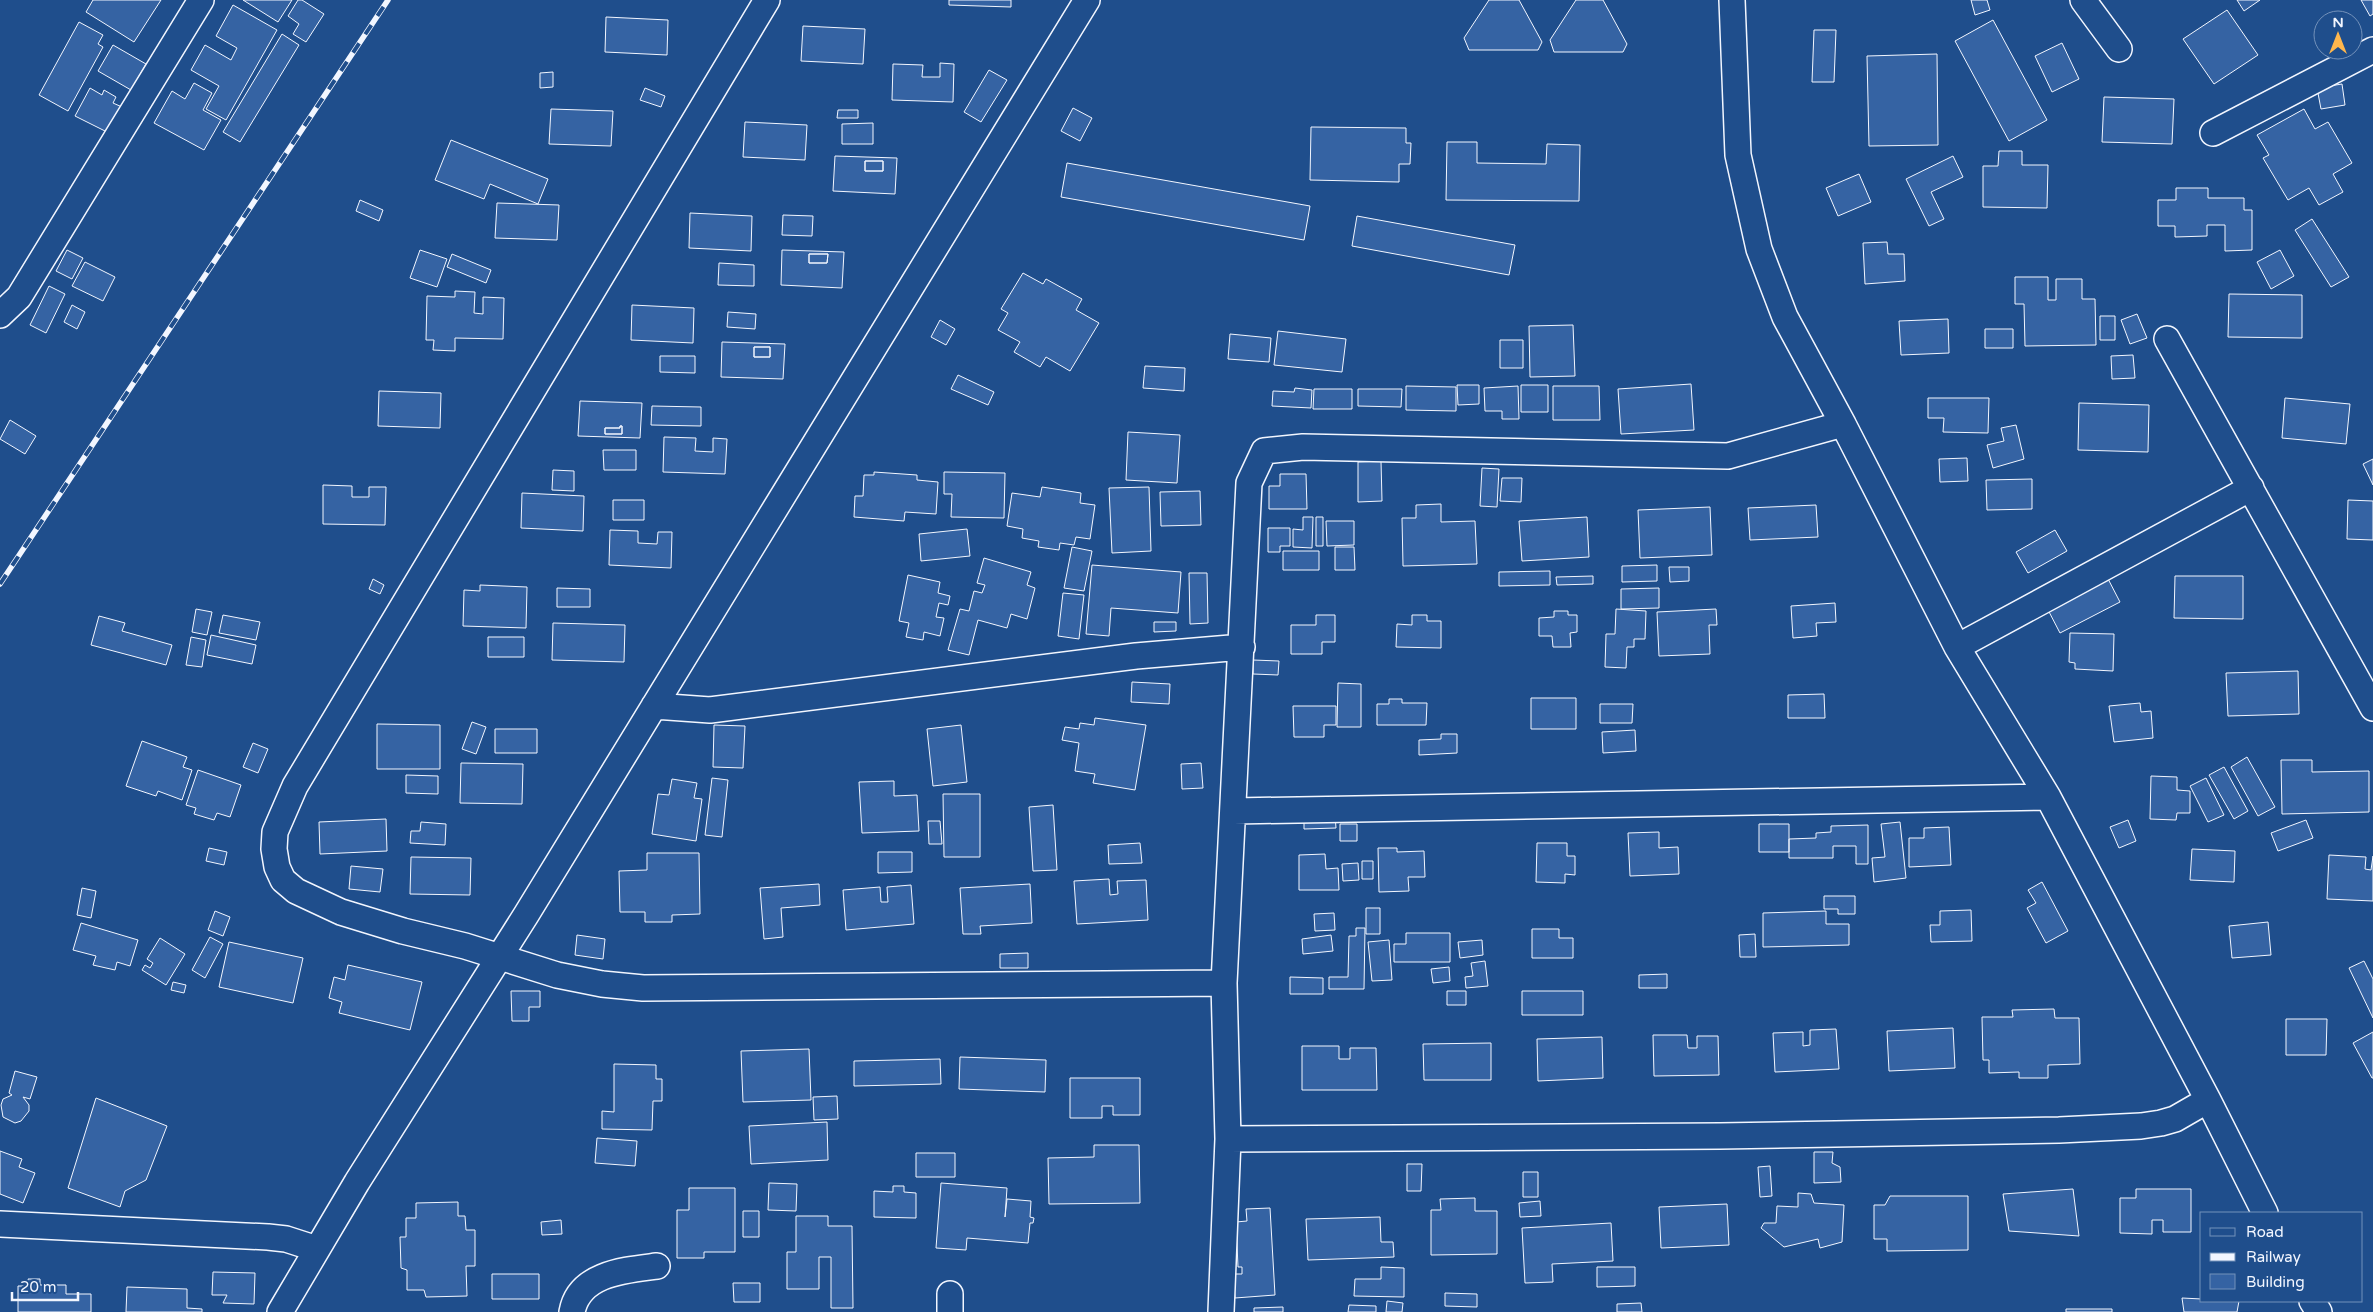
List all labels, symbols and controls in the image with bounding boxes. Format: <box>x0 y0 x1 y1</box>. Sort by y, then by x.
north arrow <box>2313 10 2363 60</box>
text: N <box>2332 14 2344 31</box>
legend <box>2200 1212 2363 1302</box>
text: Road <box>2246 1223 2284 1241</box>
text: Railway <box>2246 1248 2301 1266</box>
scale bar <box>12 1270 79 1302</box>
text: Building <box>2246 1273 2305 1291</box>
text: 20 m <box>20 1278 57 1296</box>

